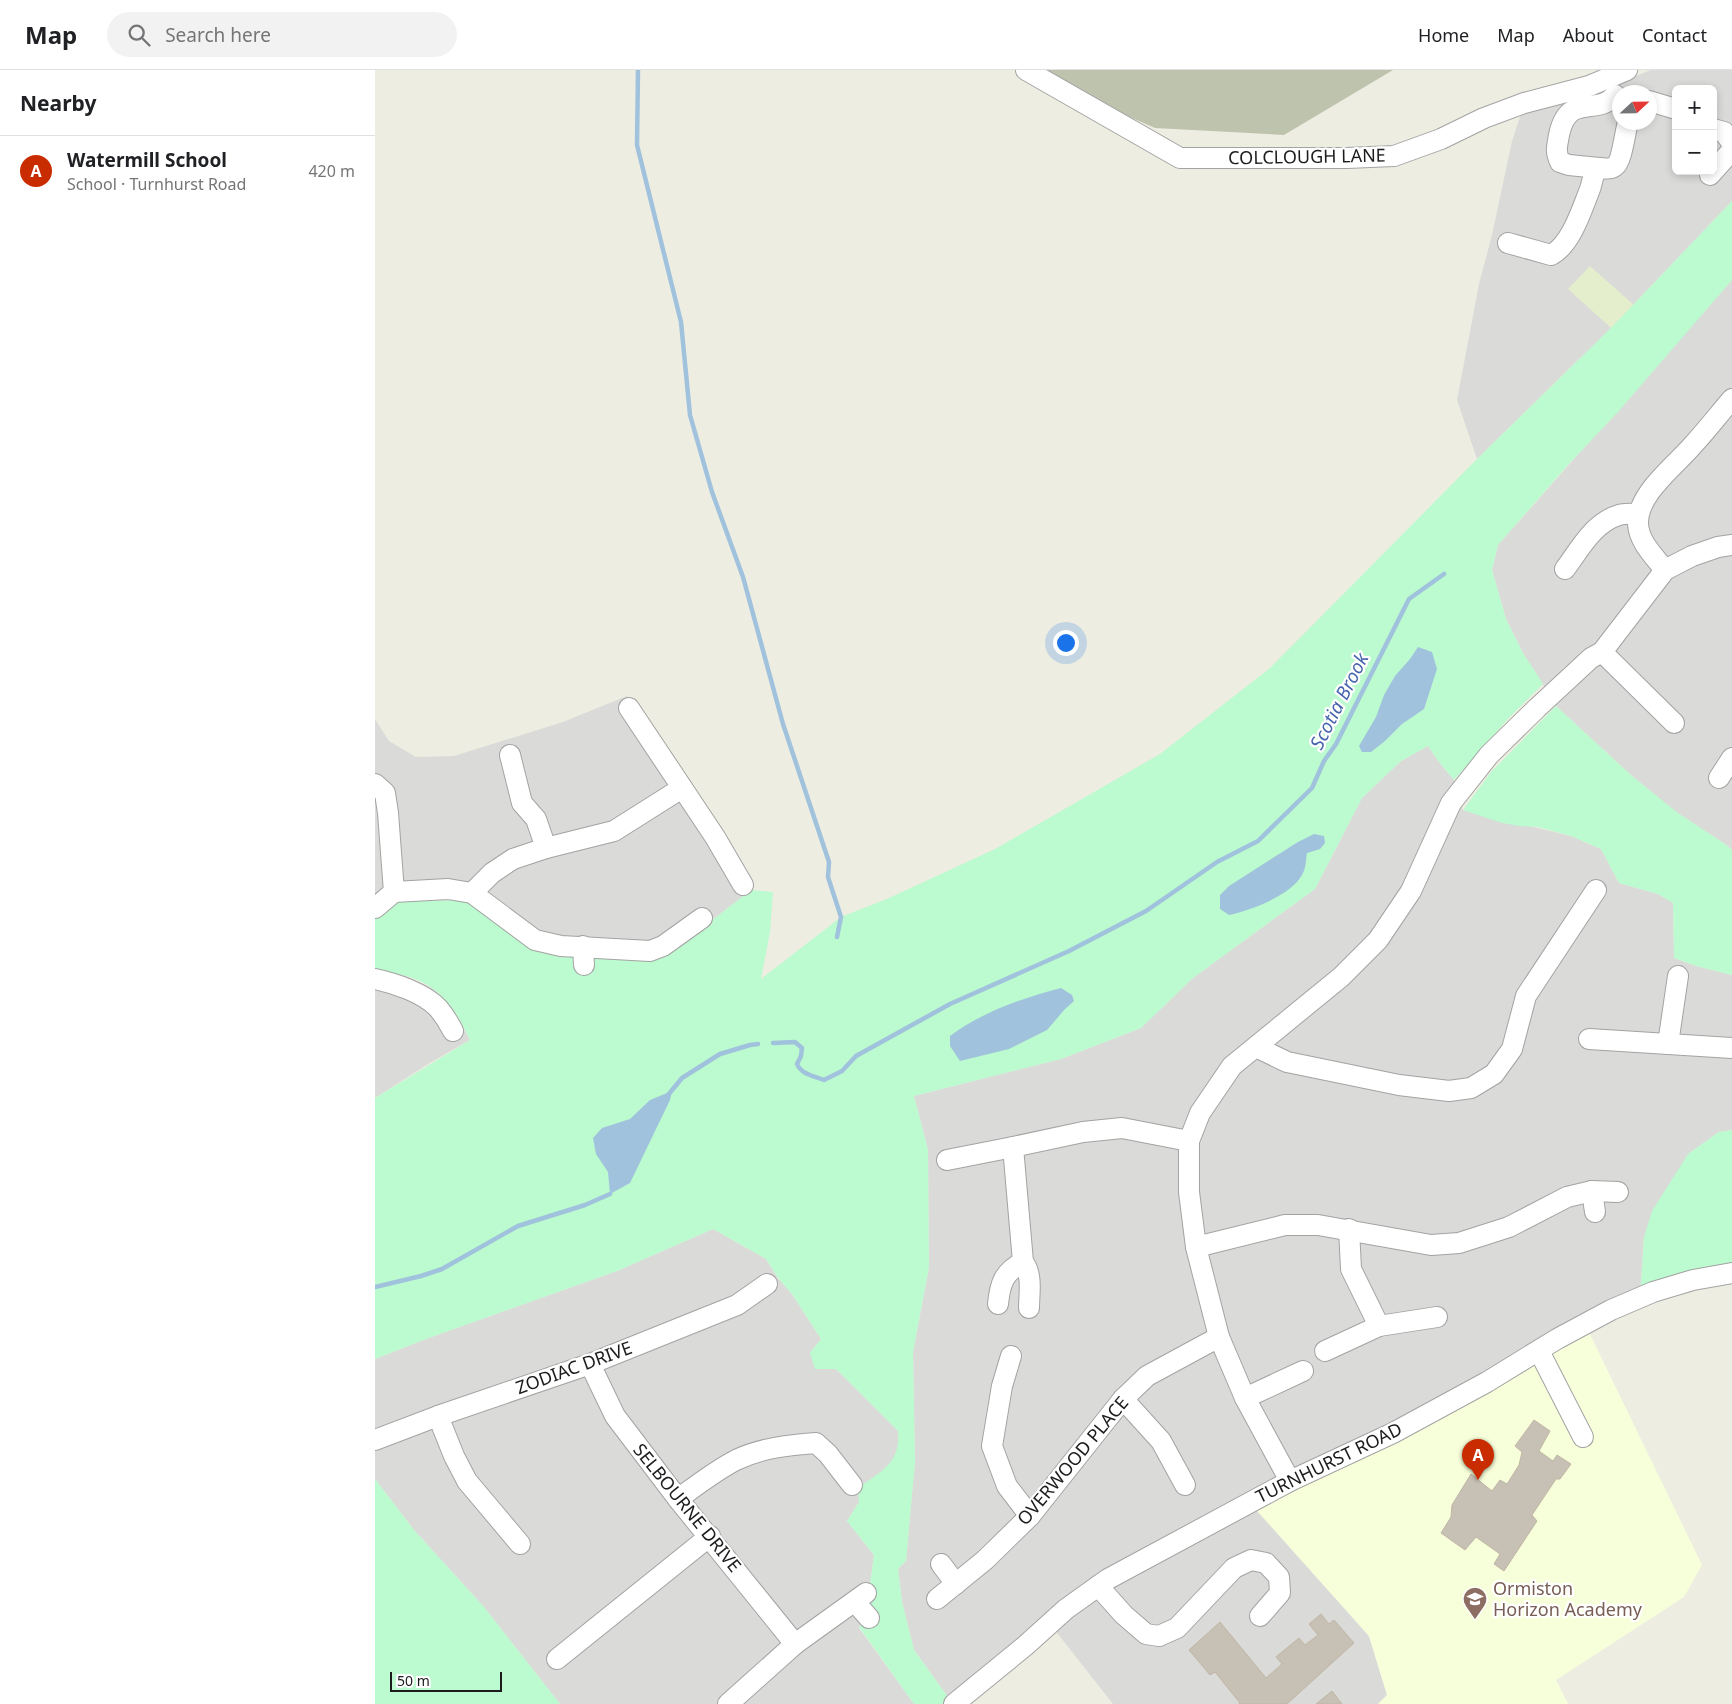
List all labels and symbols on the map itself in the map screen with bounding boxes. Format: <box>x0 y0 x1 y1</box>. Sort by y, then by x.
north arrow <box>1612 85 1657 130</box>
street label: COLCLOUGH LANE <box>1228 143 1386 169</box>
your location <box>1053 630 1079 656</box>
water label: Scotia Brook <box>1304 648 1375 754</box>
street label: ZODIAC DRIVE <box>512 1335 635 1399</box>
street label: OVERWOOD PLACE <box>1011 1391 1133 1530</box>
street label: TURNHURST ROAD <box>1251 1416 1406 1508</box>
street label: SELBOURNE DRIVE <box>628 1438 747 1577</box>
pin: A <box>1462 1439 1494 1480</box>
place label: Ormiston Horizon Academy <box>1493 1576 1643 1621</box>
school or university icon: Ormiston Horizon Academy <box>1462 1586 1488 1620</box>
scale bar <box>390 1669 503 1692</box>

